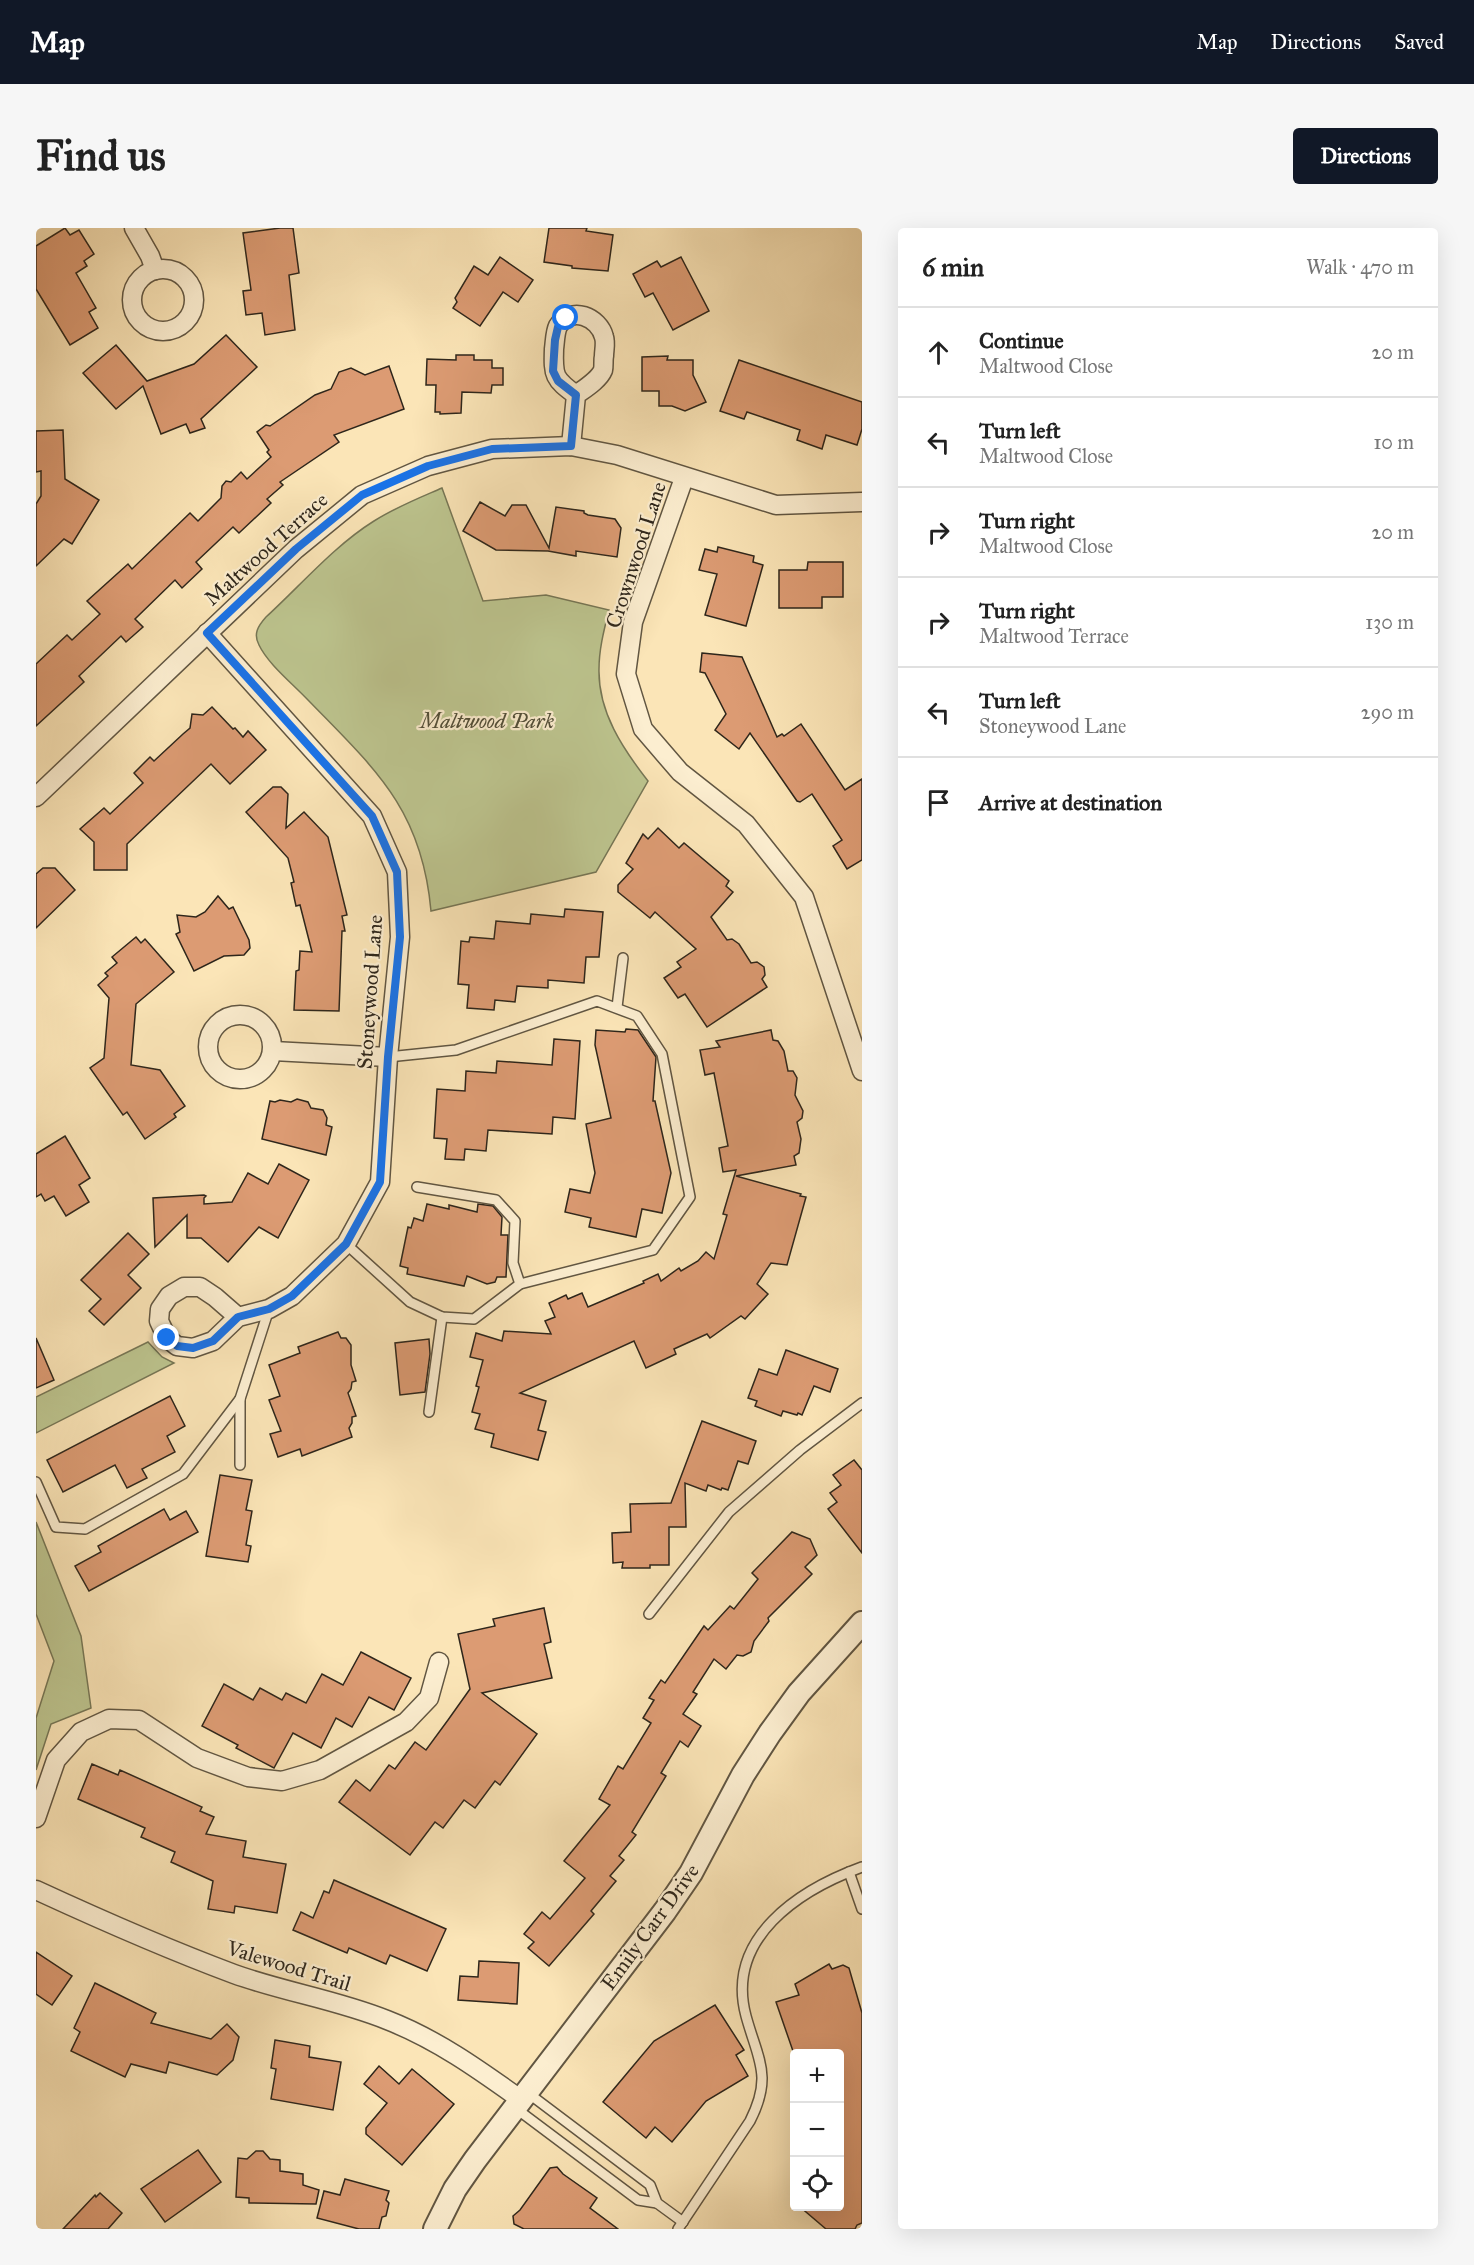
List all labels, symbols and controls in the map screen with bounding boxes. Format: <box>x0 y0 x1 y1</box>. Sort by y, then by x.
text: Map <box>30 25 85 60</box>
text: Map <box>1197 29 1238 55</box>
text: Directions <box>1271 29 1361 55</box>
text: Saved <box>1394 29 1444 55</box>
button: Directions <box>1293 128 1438 184</box>
text: Find us <box>36 130 166 182</box>
text: 6 min <box>922 251 984 283</box>
text: Walk · 470 m <box>1306 255 1414 279</box>
route start <box>552 304 578 330</box>
text: Continue <box>979 327 1064 354</box>
icon: ahead <box>922 336 955 369</box>
text: 20 m <box>1371 340 1414 364</box>
text: Maltwood Close <box>979 354 1113 378</box>
text: Turn left <box>979 417 1061 444</box>
icon: left <box>922 426 955 459</box>
text: 10 m <box>1373 430 1414 454</box>
text: Maltwood Close <box>979 444 1113 468</box>
street label: Crownwood Lane <box>600 478 672 631</box>
street label: Maltwood Terrace <box>199 487 333 611</box>
text: Turn right <box>979 507 1075 534</box>
icon: right <box>922 516 955 549</box>
text: 20 m <box>1371 520 1414 544</box>
text: Maltwood Close <box>979 534 1113 558</box>
text: Turn right <box>979 597 1075 624</box>
icon: right <box>922 606 955 639</box>
text: 130 m <box>1365 610 1414 634</box>
text: Maltwood Terrace <box>979 624 1129 648</box>
text: Turn left <box>979 687 1061 714</box>
icon: left <box>922 696 955 729</box>
text: 290 m <box>1361 700 1414 724</box>
park label: Maltwood Park <box>418 708 555 734</box>
text: Stoneywood Lane <box>979 714 1126 738</box>
icon: arrive <box>922 786 955 819</box>
text: Arrive at destination <box>979 789 1162 816</box>
street label: Stoneywood Lane <box>352 914 388 1070</box>
route end <box>153 1324 179 1350</box>
street label: Emily Carr Drive <box>595 1858 705 1995</box>
street label: Valewood Trail <box>223 1934 355 1997</box>
map controls <box>790 2049 844 2211</box>
button: + <box>790 2049 844 2103</box>
button: − <box>790 2103 844 2157</box>
button: locate <box>790 2157 844 2211</box>

